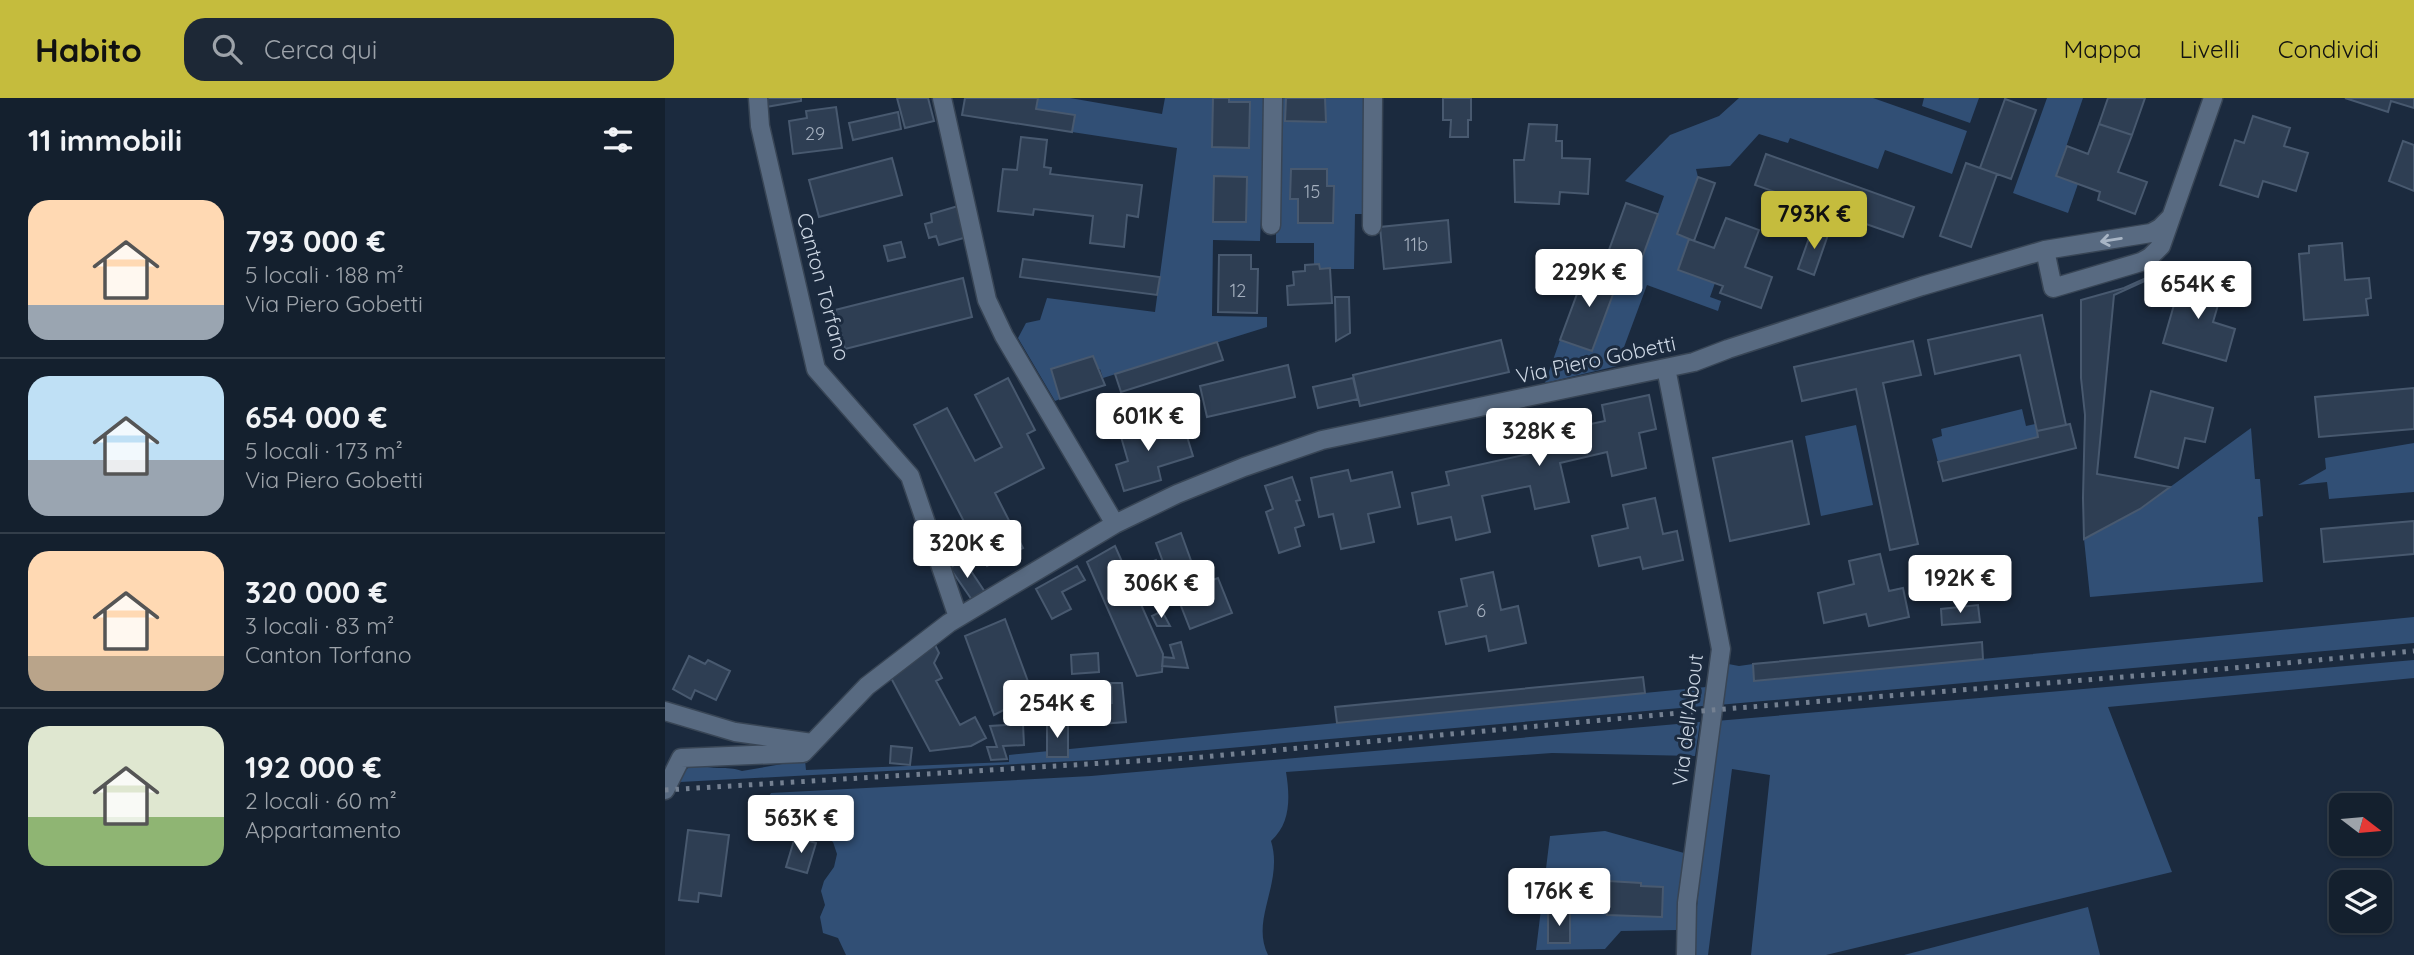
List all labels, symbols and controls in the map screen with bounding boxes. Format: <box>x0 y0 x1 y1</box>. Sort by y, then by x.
search box <box>184 18 674 81</box>
text: Habito <box>35 29 142 70</box>
icon: search <box>208 30 246 68</box>
text: Cerca qui <box>264 33 377 66</box>
text: Mappa <box>2064 34 2142 64</box>
text: Livelli <box>2180 34 2240 64</box>
text: Condividi <box>2278 34 2379 64</box>
text: 11 immobili <box>28 121 182 159</box>
icon: filters <box>599 121 637 159</box>
house number: 29 <box>805 122 825 145</box>
house number: 15 <box>1304 180 1320 203</box>
pin: 793K € <box>1757 192 1871 251</box>
text: 793K € <box>1777 199 1851 228</box>
street label: Canton Torfano <box>792 210 856 364</box>
text: 793 000 € <box>245 222 386 260</box>
icon: home <box>84 228 168 312</box>
house number: 11b <box>1404 233 1428 256</box>
one-way arrow <box>2100 234 2123 247</box>
pin: 229K € <box>1532 250 1646 309</box>
text: 229K € <box>1551 257 1627 286</box>
text: 5 locali · 188 m² <box>245 260 404 289</box>
pin: 654K € <box>2141 262 2255 321</box>
text: 654K € <box>2160 269 2236 298</box>
house number: 12 <box>1230 279 1246 302</box>
text: Via Piero Gobetti <box>245 289 423 318</box>
street label: Via Piero Gobetti <box>1514 329 1678 389</box>
pin: 601K € <box>1091 394 1205 453</box>
text: 654 000 € <box>245 398 387 436</box>
text: 601K € <box>1112 401 1184 430</box>
icon: home <box>84 404 168 488</box>
pin: 328K € <box>1482 408 1596 468</box>
text: 328K € <box>1502 416 1576 445</box>
text: 5 locali · 173 m² <box>245 436 403 465</box>
text: Via Piero Gobetti <box>245 465 423 494</box>
pin: 320K € <box>910 520 1024 580</box>
text: 320K € <box>929 528 1005 557</box>
pin: 192K € <box>1903 556 2017 615</box>
pin: 306K € <box>1104 560 1218 620</box>
text: 192K € <box>1924 563 1996 592</box>
text: 306K € <box>1123 568 1199 597</box>
text: 320 000 € <box>245 573 387 611</box>
icon: home <box>84 579 168 663</box>
house number: 6 <box>1476 599 1486 622</box>
text: 3 locali · 83 m² <box>245 611 394 640</box>
text: Canton Torfano <box>245 640 412 669</box>
street label: Via dell'About <box>1666 652 1708 788</box>
pin: 254K € <box>1000 680 1114 740</box>
text: 254K € <box>1019 688 1095 717</box>
text: 192 000 € <box>245 748 382 786</box>
icon: home <box>84 754 168 838</box>
text: 2 locali · 60 m² <box>245 786 397 815</box>
north arrow <box>2329 793 2392 856</box>
map controls <box>2329 793 2392 933</box>
pin: 563K € <box>744 796 858 855</box>
text: 563K € <box>764 803 838 832</box>
text: Appartamento <box>245 815 401 844</box>
pin: 176K € <box>1502 868 1616 928</box>
button: layers <box>2329 870 2392 933</box>
text: 176K € <box>1524 876 1594 905</box>

